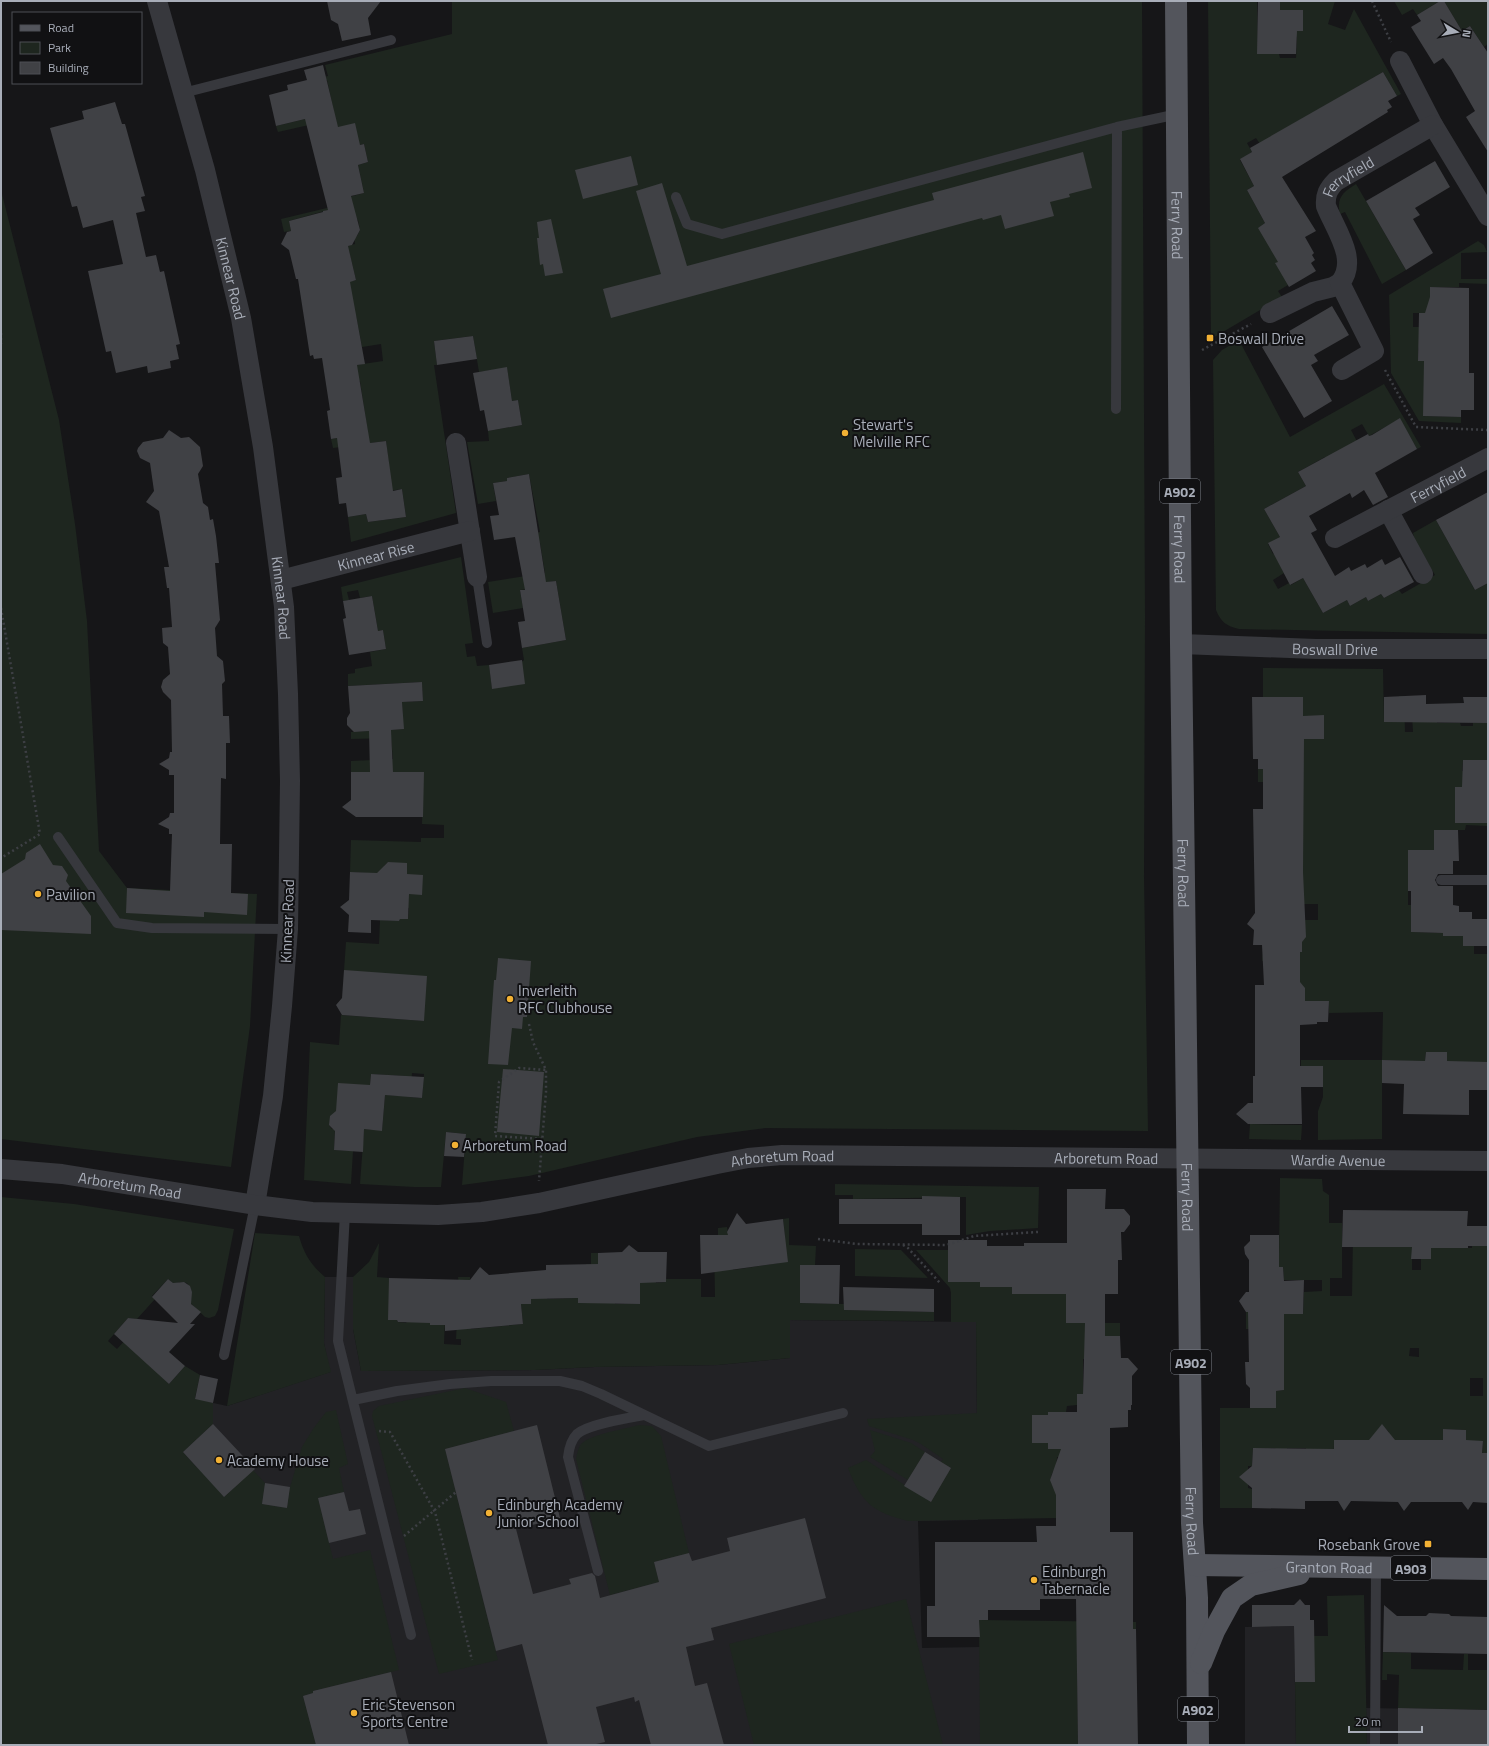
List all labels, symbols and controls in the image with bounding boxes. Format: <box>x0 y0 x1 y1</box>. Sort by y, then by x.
legend <box>12 12 142 84</box>
north arrow <box>1437 12 1477 52</box>
text: Road <box>48 18 74 37</box>
text: N <box>1458 29 1475 39</box>
text: Park <box>48 38 71 57</box>
text: Building <box>48 58 89 77</box>
street label: Ferryfield <box>1315 150 1378 200</box>
street label: Ferry Road <box>1166 191 1190 259</box>
street label: Kinnear Road <box>210 235 252 322</box>
place label: Boswall Drive <box>1218 327 1304 350</box>
marker: Boswall Drive <box>1205 333 1215 343</box>
place label: Stewart's Melville RFC <box>853 413 930 453</box>
marker: Stewart's Melville RFC <box>840 428 850 438</box>
street label: Ferryfield <box>1406 460 1470 508</box>
road number: A902 <box>1160 479 1200 503</box>
street label: Ferry Road <box>1168 515 1192 583</box>
street label: Kinnear Rise <box>335 534 417 576</box>
street label: Kinnear Road <box>266 555 297 640</box>
street label: Boswall Drive <box>1291 637 1378 661</box>
street label: Ferry Road <box>1172 838 1196 907</box>
street label: Kinnear Road <box>274 879 300 963</box>
place label: Pavilion <box>46 883 96 906</box>
marker: Pavilion <box>33 889 43 899</box>
place label: Inverleith RFC Clubhouse <box>518 979 612 1019</box>
marker: Inverleith RFC Clubhouse <box>505 994 515 1004</box>
place label: Arboretum Road <box>463 1134 567 1157</box>
marker: Arboretum Road <box>450 1140 460 1150</box>
street label: Arboretum Road <box>728 1143 834 1173</box>
street label: Arboretum Road <box>1054 1146 1158 1170</box>
street label: Wardie Avenue <box>1291 1148 1386 1172</box>
street label: Ferry Road <box>1176 1162 1200 1231</box>
street label: Arboretum Road <box>77 1165 183 1205</box>
road number: A902 <box>1171 1350 1211 1374</box>
place label: Academy House <box>227 1449 329 1472</box>
marker: Academy House <box>214 1455 224 1465</box>
street label: Ferry Road <box>1180 1486 1206 1556</box>
place label: Edinburgh Academy Junior School <box>497 1493 623 1533</box>
marker: Edinburgh Academy Junior School <box>484 1508 494 1518</box>
place label: Rosebank Grove <box>1318 1533 1420 1556</box>
marker: Rosebank Grove <box>1423 1539 1433 1549</box>
street label: Granton Road <box>1285 1555 1373 1579</box>
road number: A903 <box>1391 1556 1431 1580</box>
place label: Edinburgh Tabernacle <box>1042 1560 1110 1600</box>
marker: Edinburgh Tabernacle <box>1029 1575 1039 1585</box>
place label: Eric Stevenson Sports Centre <box>362 1693 455 1733</box>
road number: A902 <box>1178 1697 1218 1721</box>
marker: Eric Stevenson Sports Centre <box>349 1708 359 1718</box>
scale bar <box>1349 1708 1422 1734</box>
text: 20 m <box>1355 1712 1381 1731</box>

